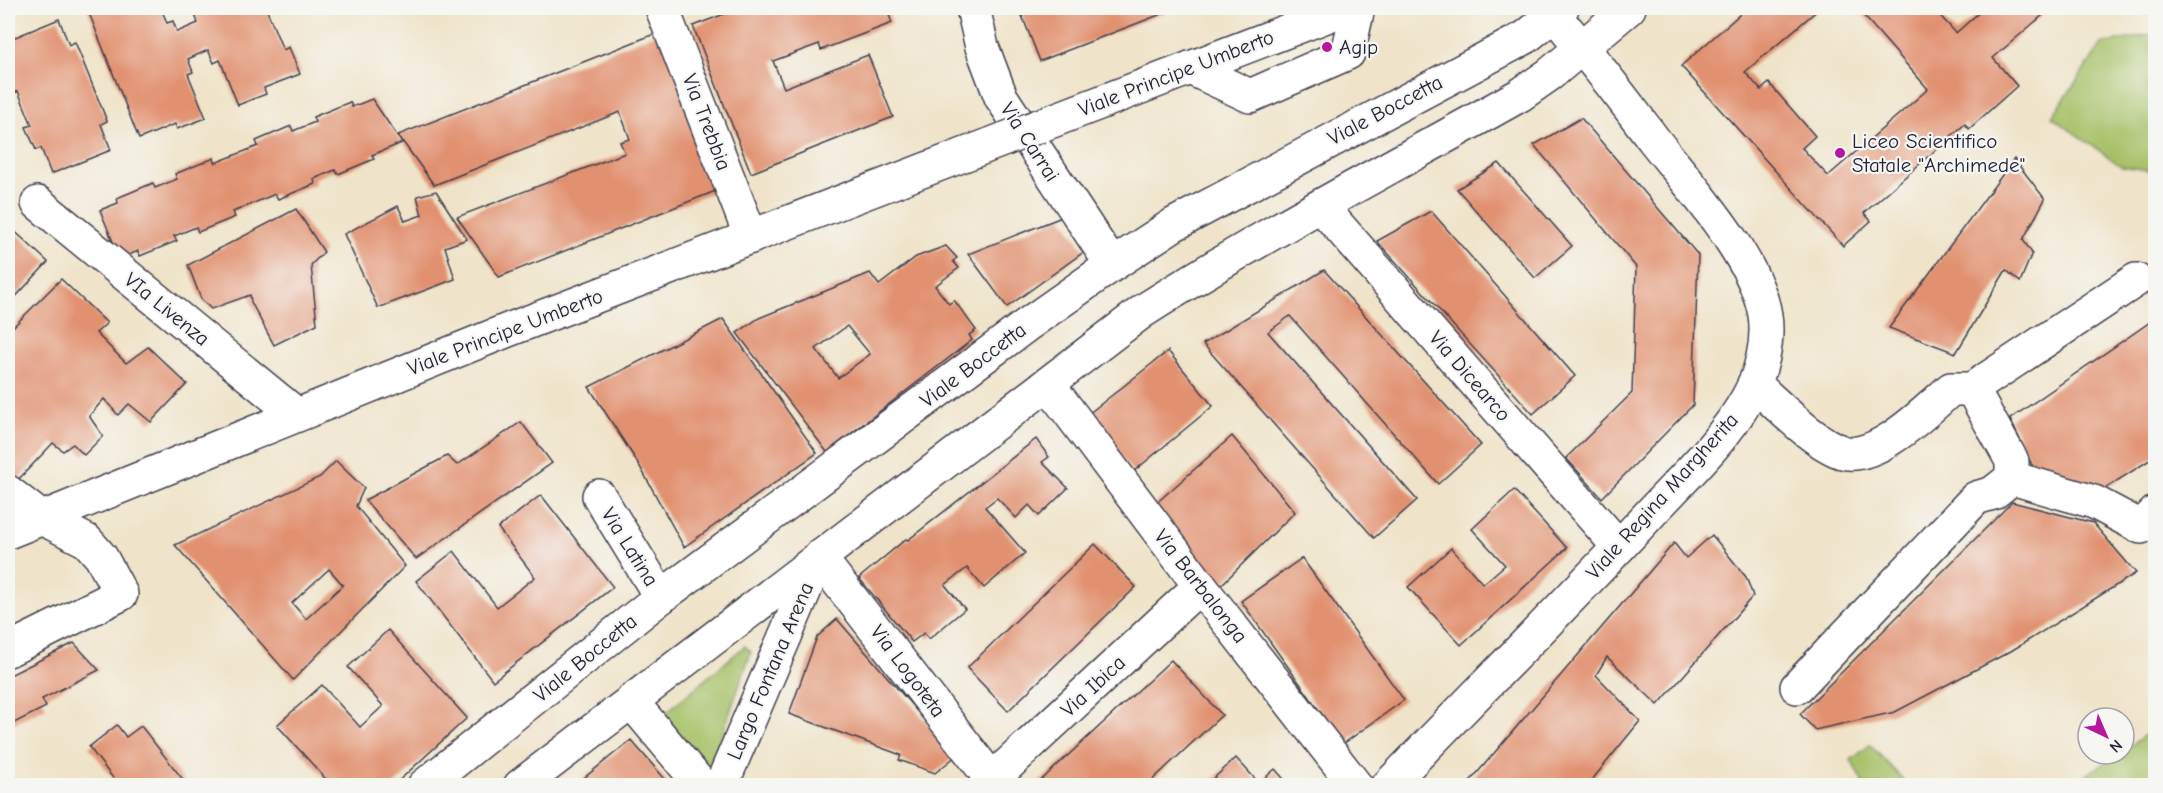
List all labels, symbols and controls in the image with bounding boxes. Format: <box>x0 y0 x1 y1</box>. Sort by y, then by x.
street label: Viale Principe Umberto <box>1075 25 1277 121</box>
place label: Agip <box>1339 35 1378 59</box>
marker: Agip <box>1320 40 1334 54</box>
street label: Via Trebbia <box>678 70 736 174</box>
street label: Viale Boccetta <box>1324 70 1446 150</box>
street label: Via Carrai <box>996 98 1064 186</box>
place label: Liceo Scientifico Statale "Archimede" <box>1852 129 2025 177</box>
marker: Liceo Scientifico Statale "Archimede" <box>1833 146 1847 160</box>
street label: VIa Livenza <box>120 267 214 351</box>
street label: Viale Principe Umberto <box>404 284 606 380</box>
street label: Viale Boccetta <box>915 317 1031 413</box>
street label: Via Dicearco <box>1424 326 1516 426</box>
street label: Viale Regina Margherita <box>1581 408 1743 584</box>
street label: Via Latina <box>596 503 664 591</box>
street label: Via Barbalonga <box>1149 524 1253 648</box>
street label: Largo Fontana Arena <box>722 579 818 763</box>
street label: Viale Boccetta <box>528 609 642 707</box>
street label: Via Logoteta <box>866 620 950 722</box>
street label: Via Ibica <box>1056 650 1130 722</box>
north arrow <box>2076 706 2136 766</box>
text: N <box>2106 736 2126 756</box>

